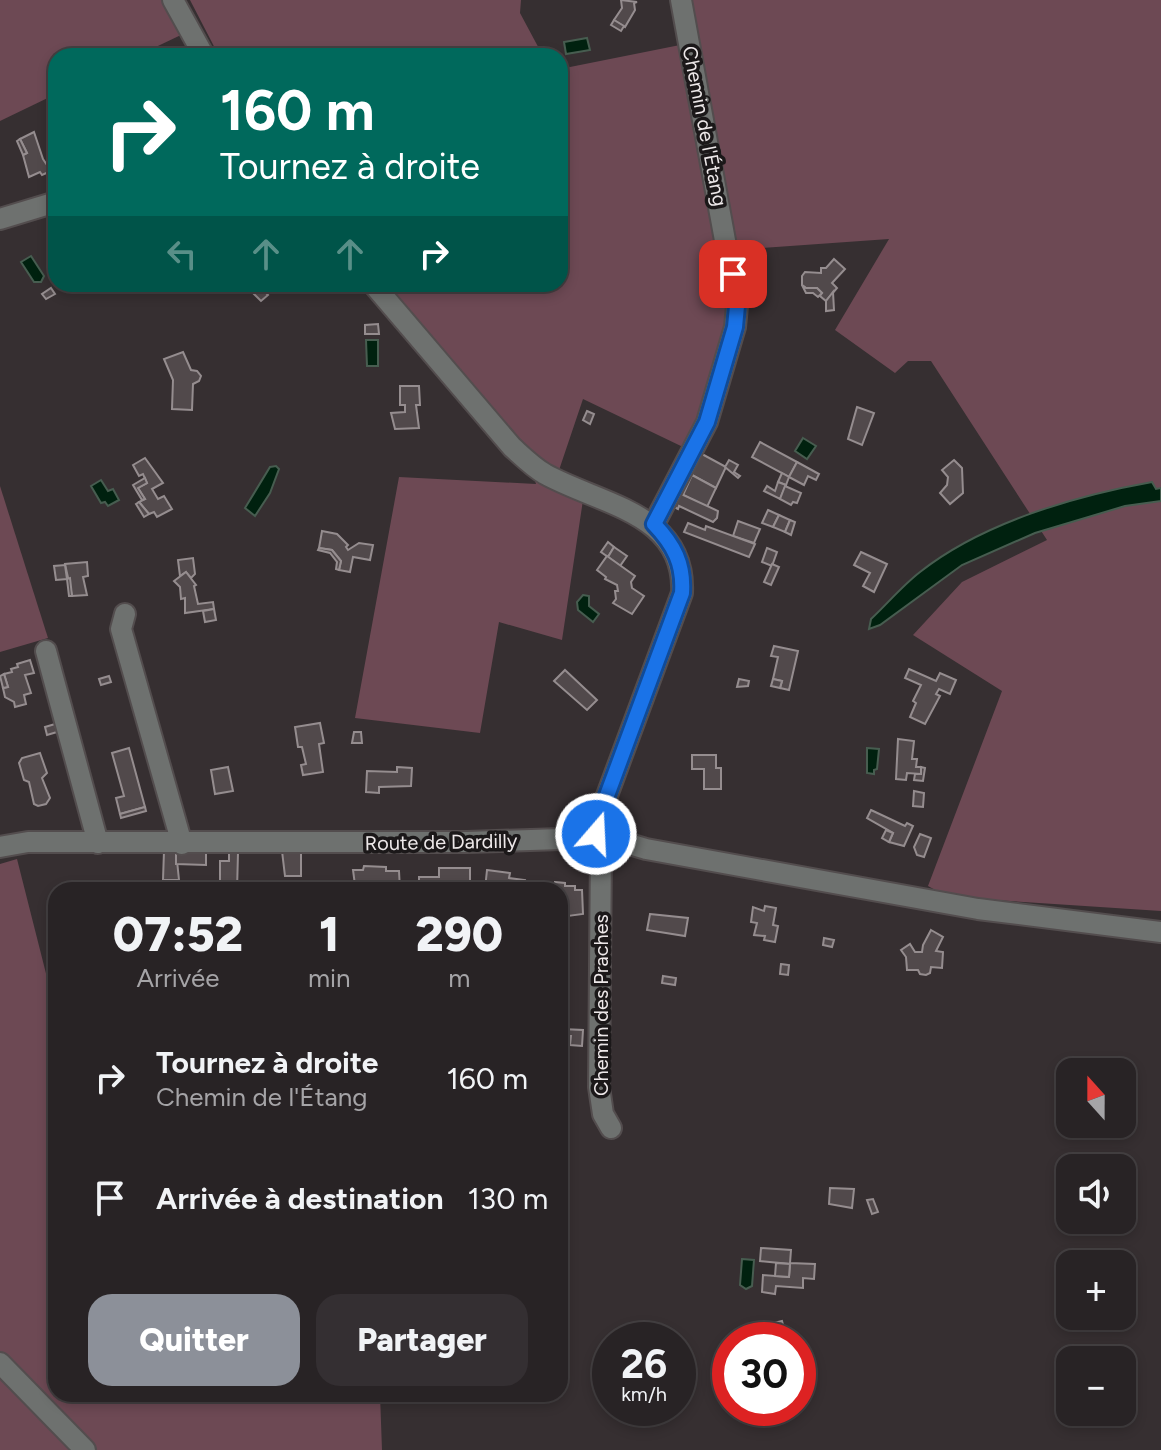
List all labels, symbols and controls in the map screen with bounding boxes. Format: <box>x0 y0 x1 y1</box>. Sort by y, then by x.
street label: Chemin de l'Étang <box>678 44 732 208</box>
text: 160 m <box>220 77 375 144</box>
icon: right <box>88 80 192 184</box>
text: Tournez à droite <box>220 145 480 188</box>
icon: left <box>160 232 204 276</box>
icon: ahead <box>244 232 288 276</box>
icon: ahead <box>328 232 372 276</box>
icon: right <box>412 232 456 276</box>
pin <box>699 240 767 308</box>
icon: arrive <box>711 252 755 296</box>
position arrow <box>554 792 638 876</box>
street label: Route de Dardilly <box>364 829 518 855</box>
text: 07:52 <box>113 905 243 963</box>
text: 1 <box>319 905 339 963</box>
text: 290 <box>415 905 503 963</box>
street label: Chemin des Praches <box>589 914 613 1096</box>
text: Arrivée <box>137 962 219 994</box>
text: min <box>308 962 351 994</box>
text: m <box>448 962 470 994</box>
text: Tournez à droite <box>156 1044 378 1081</box>
icon: right <box>88 1056 132 1100</box>
north arrow <box>1056 1058 1136 1138</box>
map controls <box>1056 1058 1136 1426</box>
text: 160 m <box>446 1060 528 1097</box>
text: Chemin de l'Étang <box>156 1081 368 1113</box>
button: sound <box>1056 1154 1136 1234</box>
icon: arrive <box>88 1176 132 1220</box>
text: Arrivée à destination <box>156 1180 443 1217</box>
text: 130 m <box>467 1180 548 1217</box>
button: + <box>1056 1250 1136 1330</box>
button: Quitter <box>88 1294 300 1386</box>
button: Partager <box>316 1294 528 1386</box>
speed limit sign: 30 <box>712 1322 816 1426</box>
text: 26 <box>621 1340 667 1388</box>
button: − <box>1056 1346 1136 1426</box>
text: km/h <box>621 1382 667 1406</box>

